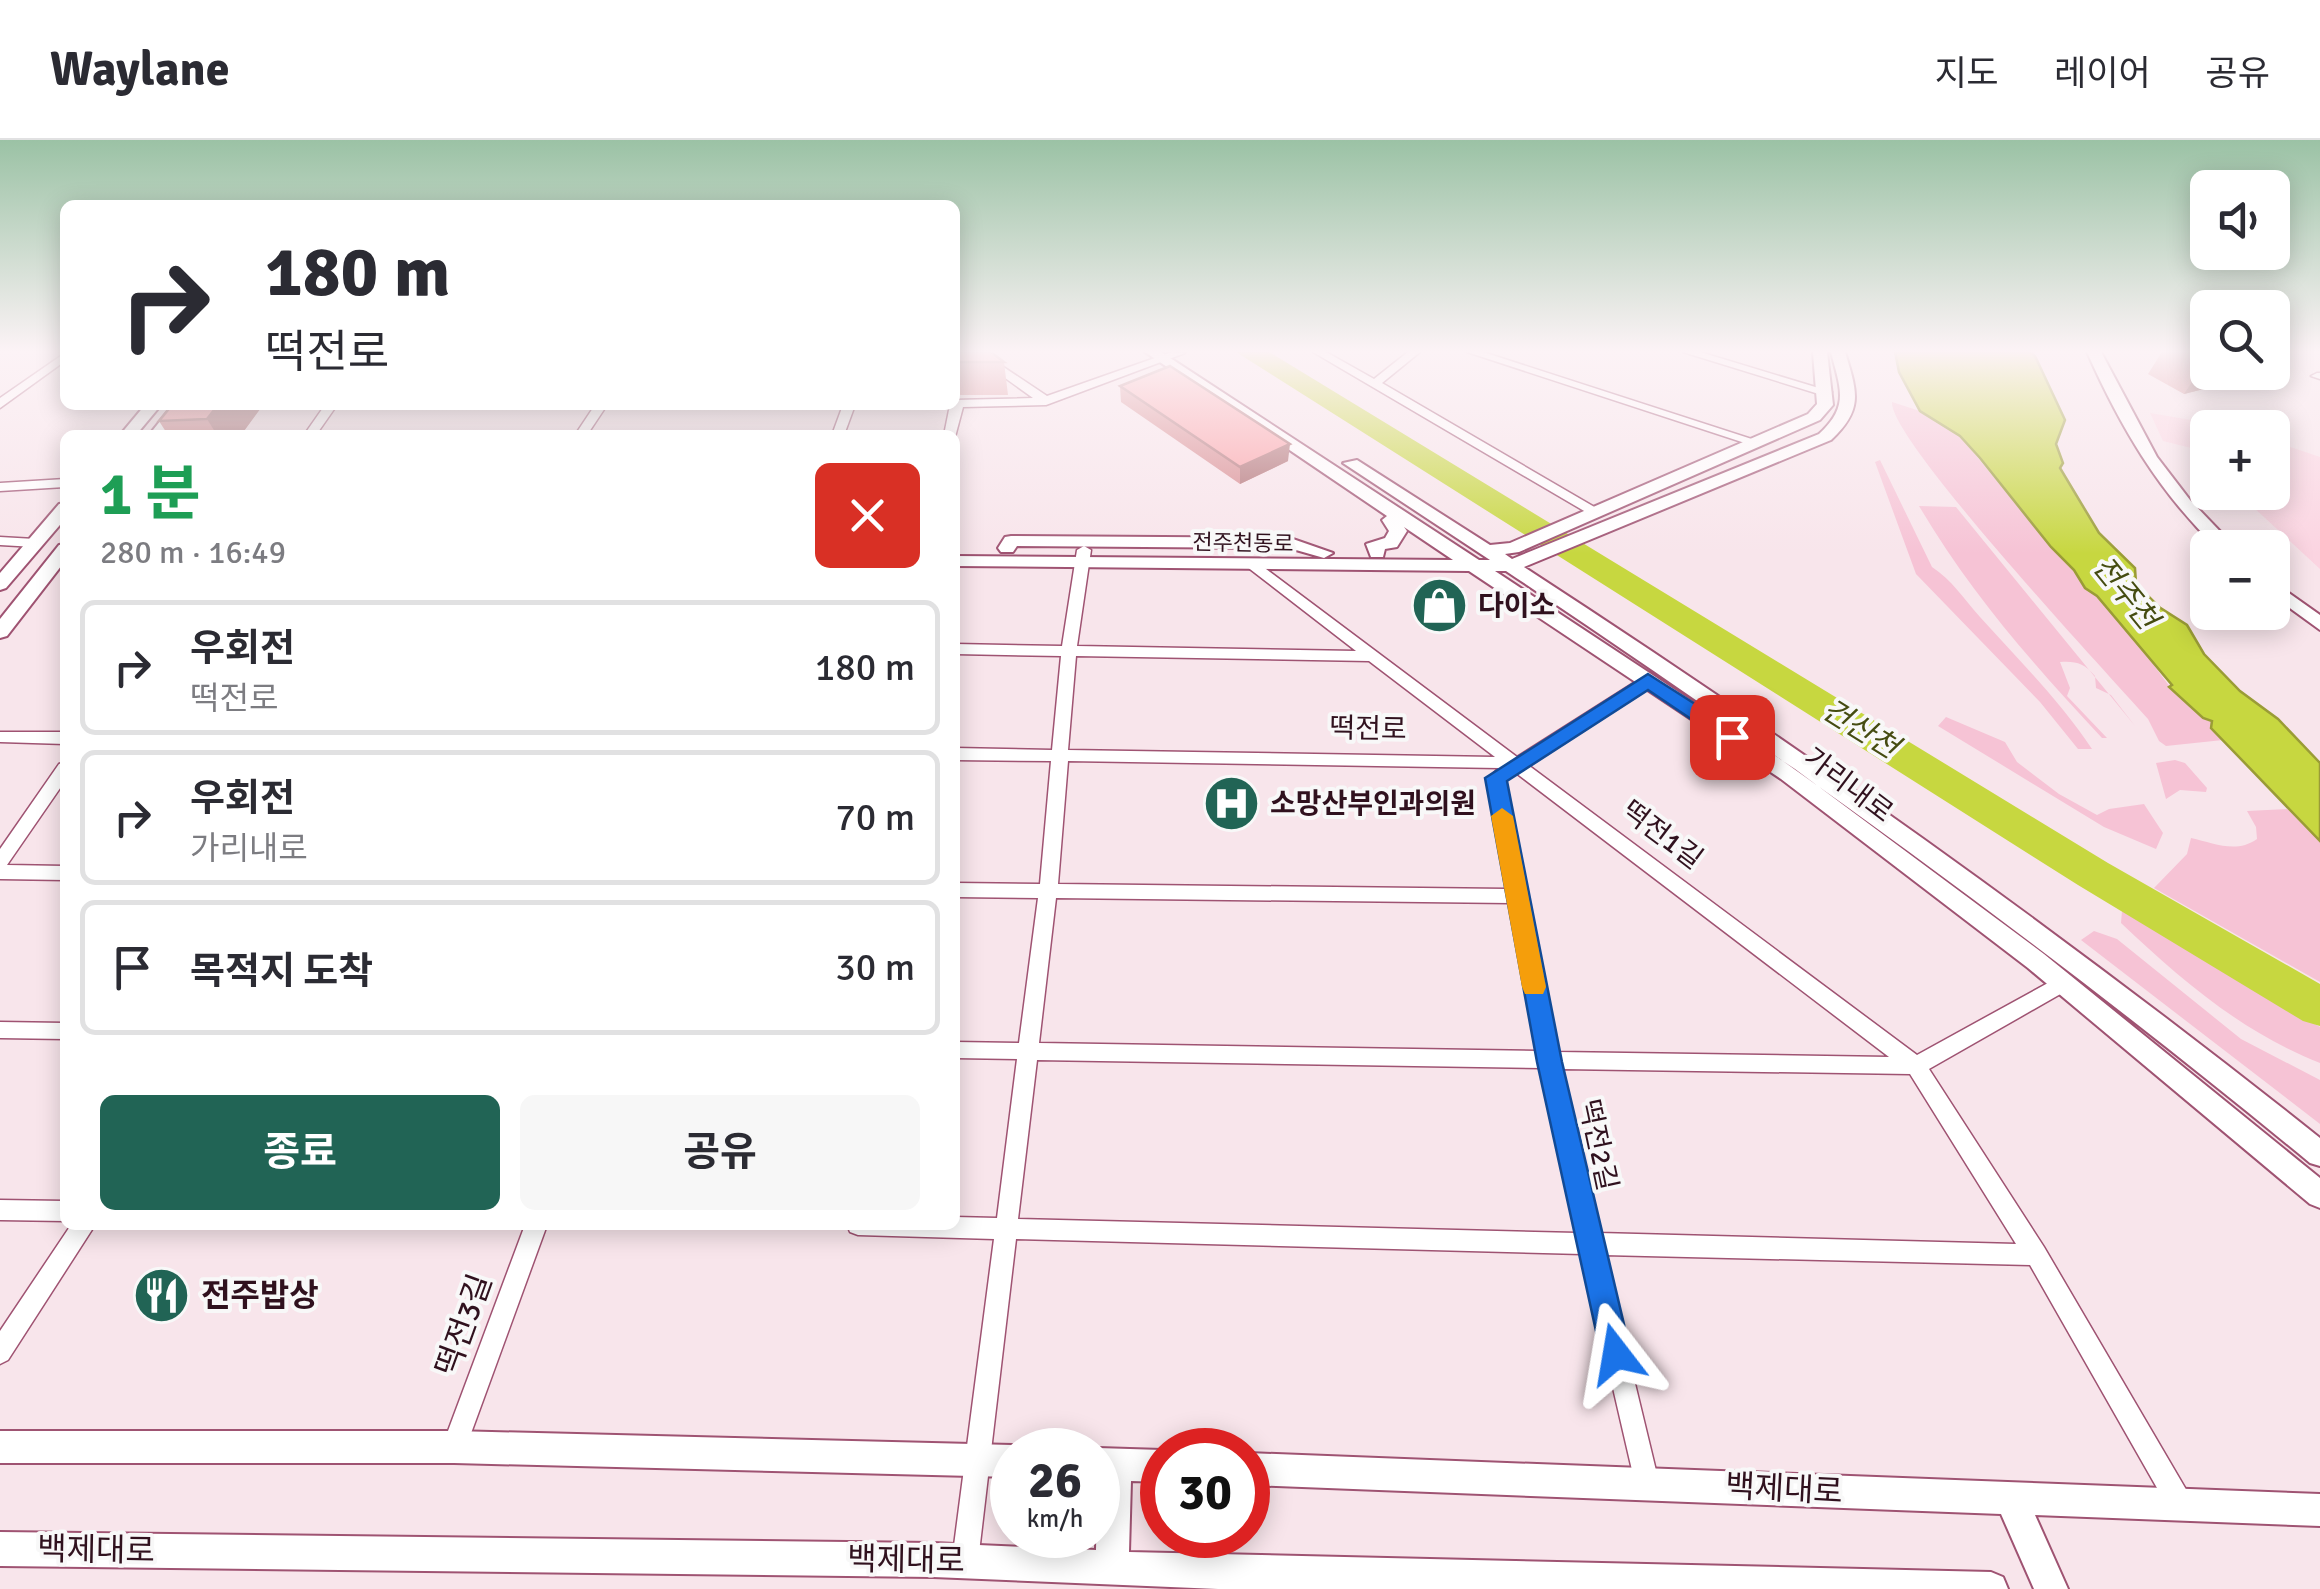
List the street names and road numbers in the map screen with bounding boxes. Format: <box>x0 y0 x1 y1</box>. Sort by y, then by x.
street label: 전주천동로 <box>1192 529 1294 557</box>
street label: 떡전로 <box>1329 711 1407 747</box>
street label: 가리내로 <box>1797 740 1899 830</box>
street label: 떡전1길 <box>1615 794 1709 876</box>
street label: 떡전2길 <box>1572 1096 1624 1194</box>
street label: 떡전3길 <box>428 1269 500 1381</box>
street label: 백제대로 <box>1724 1466 1844 1512</box>
street label: 백제대로 <box>37 1529 155 1571</box>
street label: 백제대로 <box>847 1539 965 1581</box>

